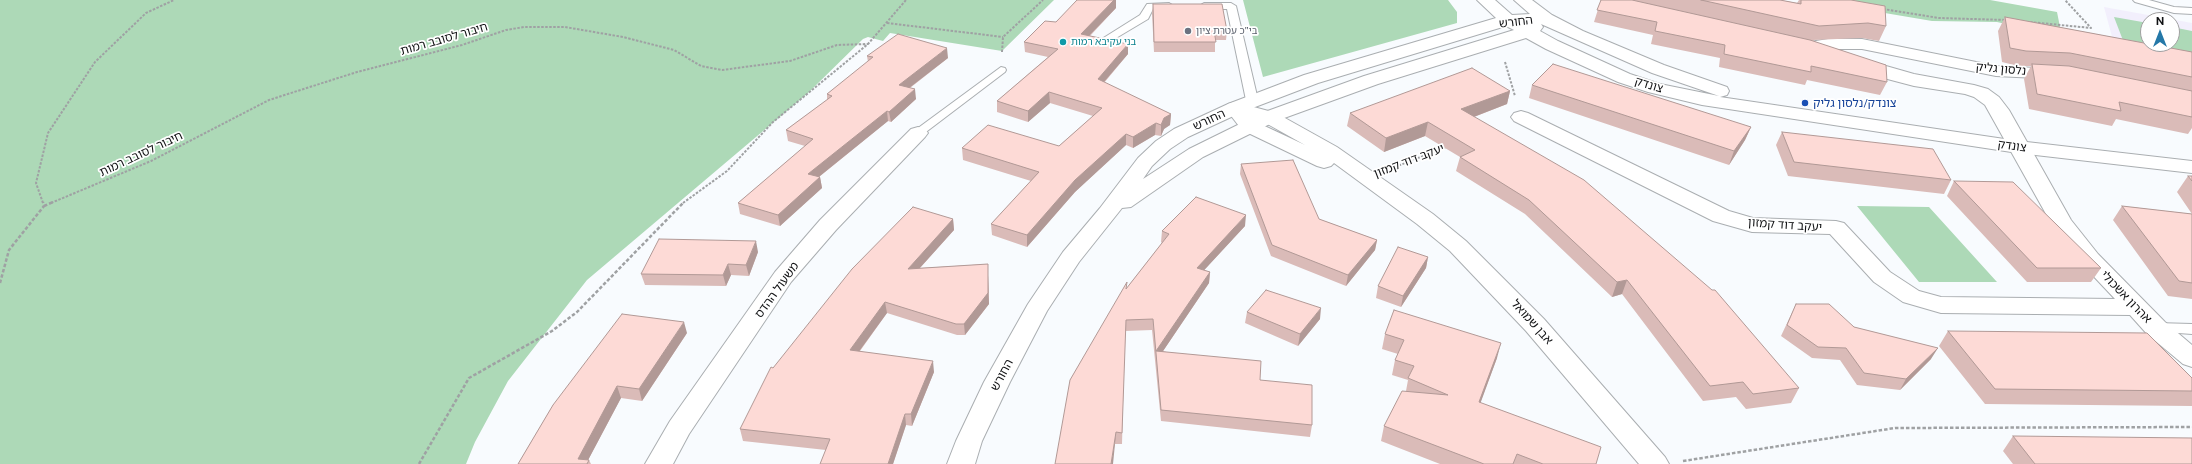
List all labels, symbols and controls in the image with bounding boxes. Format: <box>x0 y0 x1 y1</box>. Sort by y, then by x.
north arrow <box>2140 12 2180 52</box>
street label: החורש <box>1498 13 1534 31</box>
text: N <box>2156 15 2164 27</box>
street label: חיבור לסובב רמות <box>399 20 489 58</box>
place label: בי"כ עטרת ציון <box>1196 25 1257 37</box>
marker: בי"כ עטרת ציון <box>1183 26 1193 36</box>
place label: בני עקיבא רמות <box>1071 36 1136 48</box>
marker: בני עקיבא רמות <box>1058 37 1068 47</box>
street label: נלסון גליק <box>1975 60 2027 78</box>
street label: צונדק <box>1633 74 1665 96</box>
place label: צונדק/נלסון גליק <box>1813 96 1896 110</box>
marker: צונדק/נלסון גליק <box>1800 98 1810 108</box>
street label: החורש <box>1191 106 1227 134</box>
street label: חיבור לסובב רמות <box>97 128 185 180</box>
street label: צונדק <box>1997 137 2027 155</box>
street label: יעקב דוד קמזון <box>1372 141 1446 181</box>
street label: יעקב דוד קמזון <box>1747 215 1823 235</box>
street label: משעול ההדס <box>752 259 802 321</box>
street label: אהרון אשכולי <box>2097 268 2155 326</box>
street label: אבן שמואל <box>1508 297 1556 347</box>
street label: החורש <box>988 357 1016 393</box>

